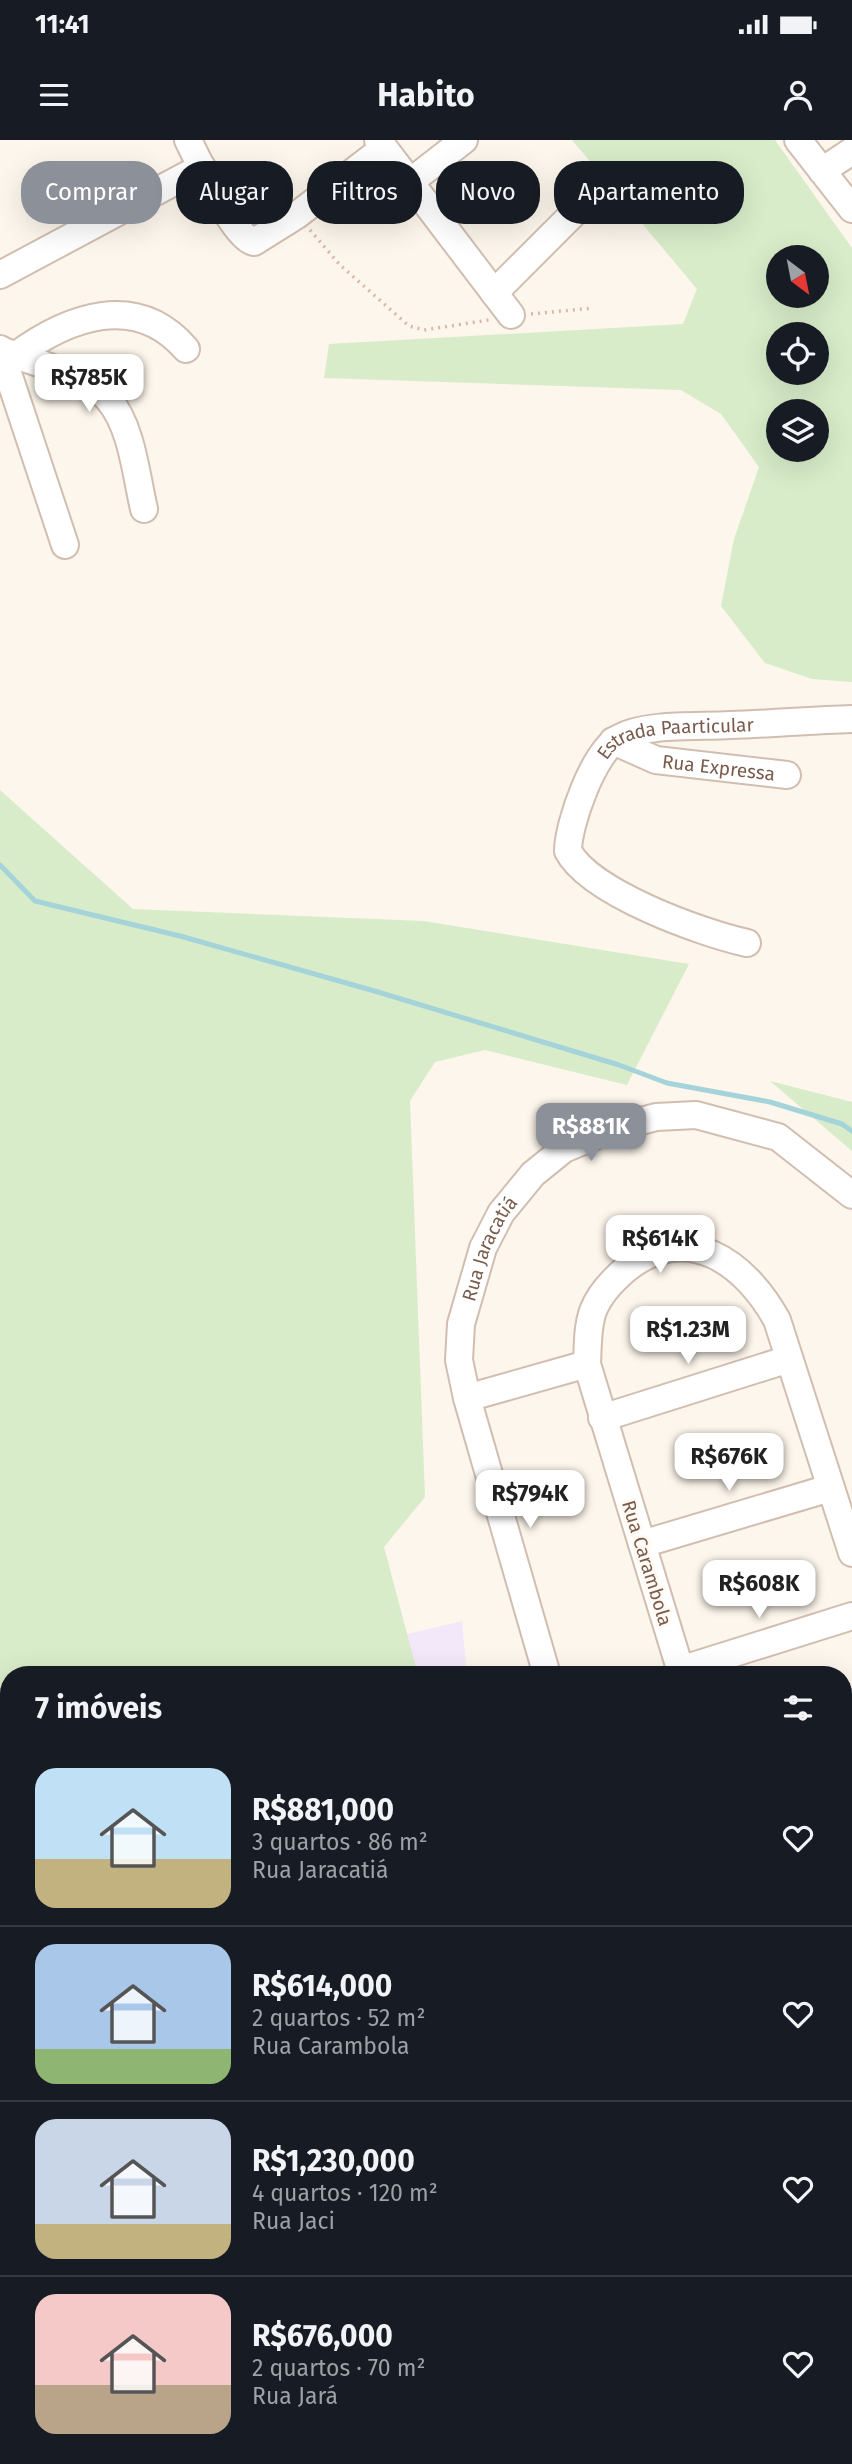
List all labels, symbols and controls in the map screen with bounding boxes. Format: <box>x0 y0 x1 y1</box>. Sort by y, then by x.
text: 11:41 <box>35 9 90 40</box>
icon: menu <box>35 76 73 114</box>
text: Habito <box>377 76 475 114</box>
icon: person <box>779 76 817 114</box>
chip: Comprar <box>21 161 162 224</box>
chip: Alugar <box>176 161 293 224</box>
chip: Filtros <box>307 161 422 224</box>
chip: Novo <box>436 161 540 224</box>
chip: Apartamento <box>554 161 744 224</box>
north arrow <box>766 245 830 308</box>
map controls <box>766 245 829 462</box>
button: locate <box>766 322 829 385</box>
pin: R$785K <box>32 355 146 414</box>
text: R$785K <box>51 363 127 391</box>
button: layers <box>766 399 829 462</box>
street label: Estrada Paarticular <box>591 713 755 763</box>
street label: Rua Expressa <box>661 749 776 785</box>
pin: R$881K <box>534 1104 648 1163</box>
text: R$881K <box>552 1112 630 1140</box>
street label: Rua Jaracatiá <box>457 1191 522 1304</box>
pin: R$614K <box>603 1216 717 1275</box>
text: R$614K <box>622 1224 698 1252</box>
pin: R$1.23M <box>623 1306 753 1366</box>
text: R$1.23M <box>646 1315 730 1343</box>
pin: R$676K <box>672 1434 786 1493</box>
text: R$676K <box>691 1442 767 1470</box>
pin: R$794K <box>473 1470 587 1530</box>
text: R$794K <box>492 1479 568 1507</box>
street label: Rua Carambola <box>617 1497 677 1629</box>
pin: R$608K <box>702 1560 816 1620</box>
text: R$608K <box>719 1569 799 1597</box>
icon: filters <box>779 1689 817 1727</box>
text: 7 imóveis <box>35 1690 162 1726</box>
text: R$881,000 <box>252 1792 394 1828</box>
icon: home <box>91 1796 175 1880</box>
icon: heart <box>779 1819 817 1857</box>
text: 3 quartos · 86 m² <box>252 1828 428 1856</box>
text: Rua Jaracatiá <box>252 1856 389 1884</box>
text: R$614,000 <box>252 1968 392 2004</box>
icon: home <box>91 1972 175 2056</box>
icon: heart <box>779 1995 817 2033</box>
text: 2 quartos · 52 m² <box>252 2004 425 2032</box>
text: Rua Carambola <box>252 2032 410 2060</box>
text: R$1,230,000 <box>252 2143 415 2179</box>
icon: home <box>91 2147 175 2231</box>
icon: heart <box>779 2170 817 2208</box>
text: 4 quartos · 120 m² <box>252 2179 438 2207</box>
text: Rua Jaci <box>252 2207 335 2235</box>
text: R$676,000 <box>252 2318 393 2354</box>
icon: home <box>91 2322 175 2406</box>
icon: heart <box>779 2345 817 2383</box>
text: 2 quartos · 70 m² <box>252 2354 426 2382</box>
text: Rua Jará <box>252 2382 338 2410</box>

